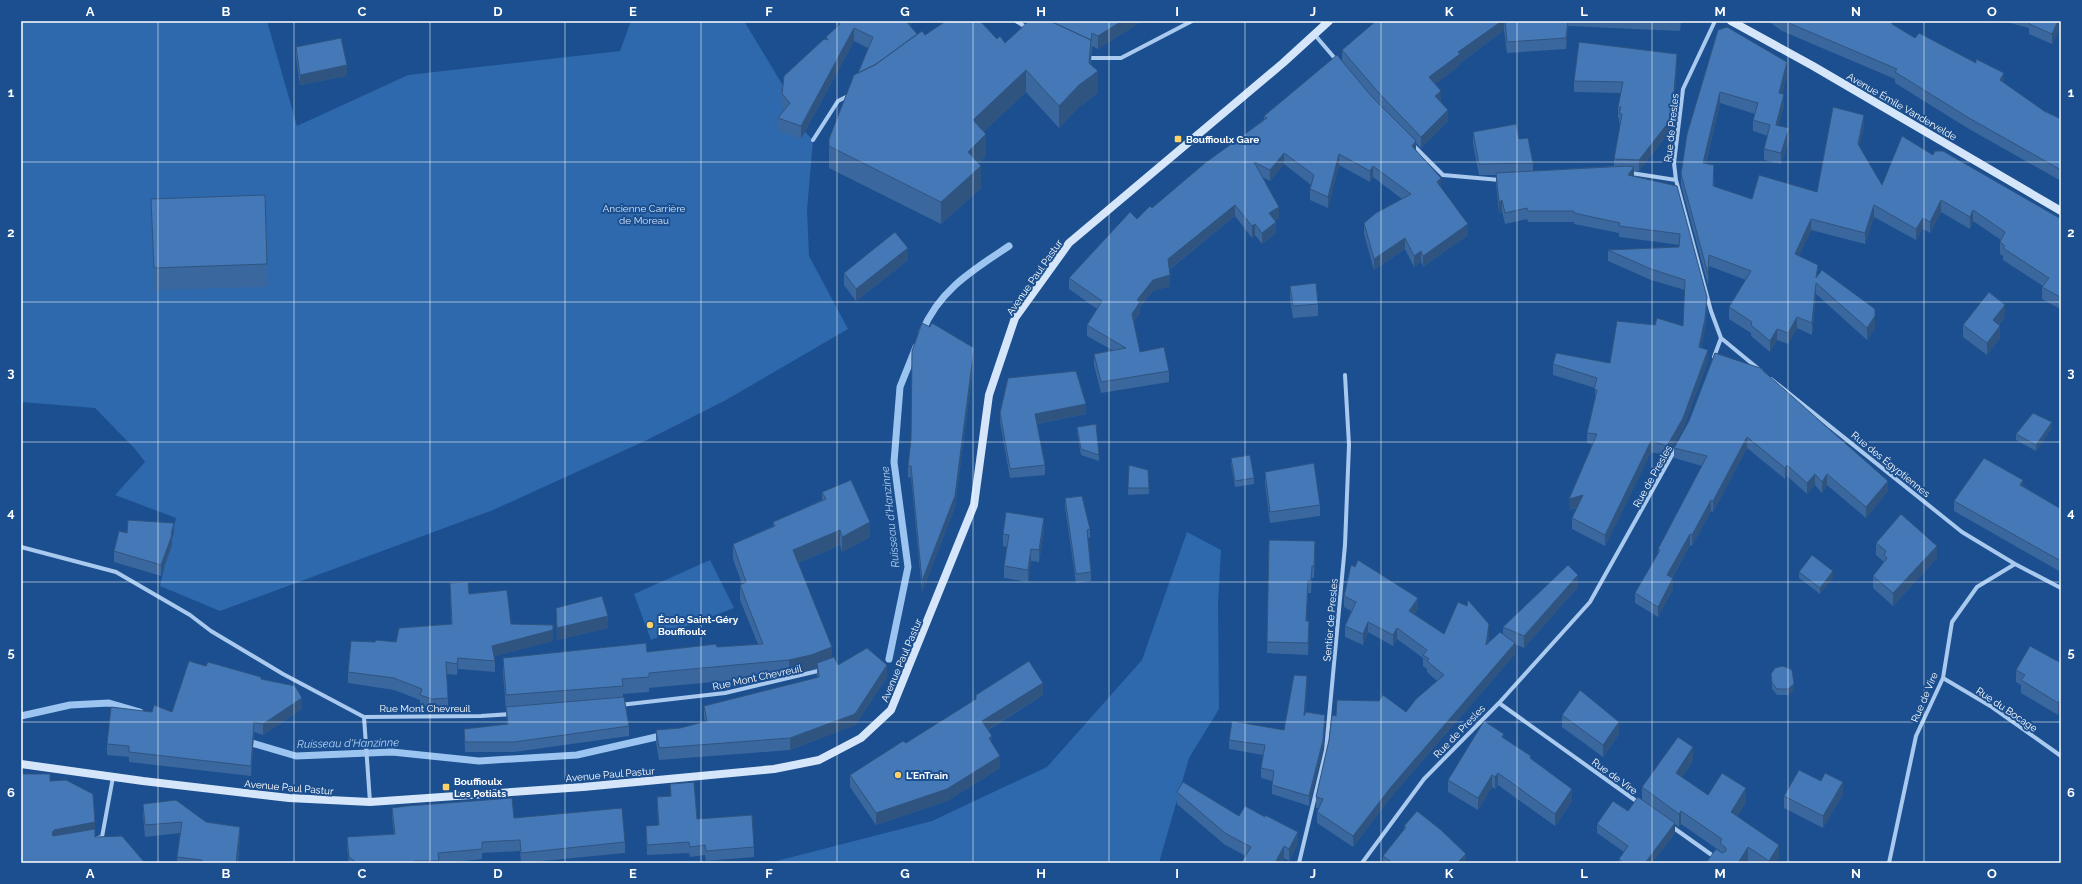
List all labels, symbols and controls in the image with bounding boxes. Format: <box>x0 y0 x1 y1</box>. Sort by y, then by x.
text: A <box>86 4 95 19</box>
text: B <box>222 4 231 19</box>
text: C <box>358 4 367 19</box>
text: D <box>493 4 503 19</box>
text: E <box>629 4 637 19</box>
text: F <box>765 4 773 19</box>
text: G <box>900 4 910 19</box>
text: H <box>1036 4 1046 19</box>
text: I <box>1175 4 1179 19</box>
text: J <box>1310 4 1316 19</box>
text: K <box>1445 4 1454 19</box>
text: L <box>1580 4 1588 19</box>
text: M <box>1714 4 1726 19</box>
text: N <box>1851 4 1861 19</box>
text: O <box>1987 4 1997 19</box>
street label: Avenue Émile Vandervelde <box>1845 70 1959 142</box>
text: 1 <box>8 85 15 100</box>
text: 1 <box>2068 85 2075 100</box>
street label: Rue de Presles <box>1662 93 1681 163</box>
marker: Bouffioulx Gare <box>1173 134 1183 144</box>
place label: Bouffioulx Gare <box>1186 134 1259 145</box>
park label: Ancienne Carrière de Moreau <box>603 203 686 226</box>
text: 2 <box>7 225 15 240</box>
text: 2 <box>2067 225 2075 240</box>
street label: Avenue Paul Pastur <box>1004 237 1065 317</box>
text: 3 <box>7 365 15 380</box>
text: 3 <box>2067 365 2075 380</box>
street label: Rue des Égyptiennes <box>1849 429 1932 500</box>
street label: Rue de Presles <box>1631 443 1674 509</box>
water label: Ruisseau d'Hanzinne <box>879 465 902 568</box>
text: 4 <box>7 505 15 520</box>
text: 4 <box>2067 505 2075 520</box>
street label: Sentier de Presles <box>1321 578 1340 662</box>
place label: École Saint-Géry Bouffioulx <box>658 614 739 637</box>
street label: Avenue Paul Pastur <box>879 616 924 703</box>
marker: École Saint-Géry Bouffioulx <box>645 620 655 630</box>
text: 5 <box>7 645 15 660</box>
text: 5 <box>2067 645 2075 660</box>
street label: Rue Mont Chevreuil <box>711 663 803 692</box>
street label: Rue de Vire <box>1909 670 1940 724</box>
street label: Rue du Bocage <box>1974 685 2039 734</box>
street label: Rue Mont Chevreuil <box>380 703 471 714</box>
street label: Rue de Presles <box>1431 703 1487 760</box>
water label: Ruisseau d'Hanzinne <box>297 736 399 751</box>
street label: Rue de Vire <box>1590 756 1640 797</box>
street label: Avenue Paul Pastur <box>565 765 656 784</box>
marker: L'EnTrain <box>893 770 903 780</box>
place label: L'EnTrain <box>906 770 948 781</box>
place label: Bouffioulx Les Potiats <box>454 776 506 799</box>
street label: Avenue Paul Pastur <box>244 778 334 797</box>
marker: Bouffioulx Les Potiats <box>441 782 451 792</box>
text: 6 <box>7 785 15 800</box>
text: 6 <box>2067 785 2075 800</box>
text: A <box>86 866 95 881</box>
text: B <box>222 866 231 881</box>
text: C <box>358 866 367 881</box>
text: D <box>493 866 503 881</box>
text: E <box>629 866 637 881</box>
text: F <box>765 866 773 881</box>
text: G <box>900 866 910 881</box>
text: H <box>1036 866 1046 881</box>
text: I <box>1175 866 1179 881</box>
text: J <box>1310 866 1316 881</box>
text: K <box>1445 866 1454 881</box>
text: L <box>1580 866 1588 881</box>
text: M <box>1714 866 1726 881</box>
text: N <box>1851 866 1861 881</box>
text: O <box>1987 866 1997 881</box>

